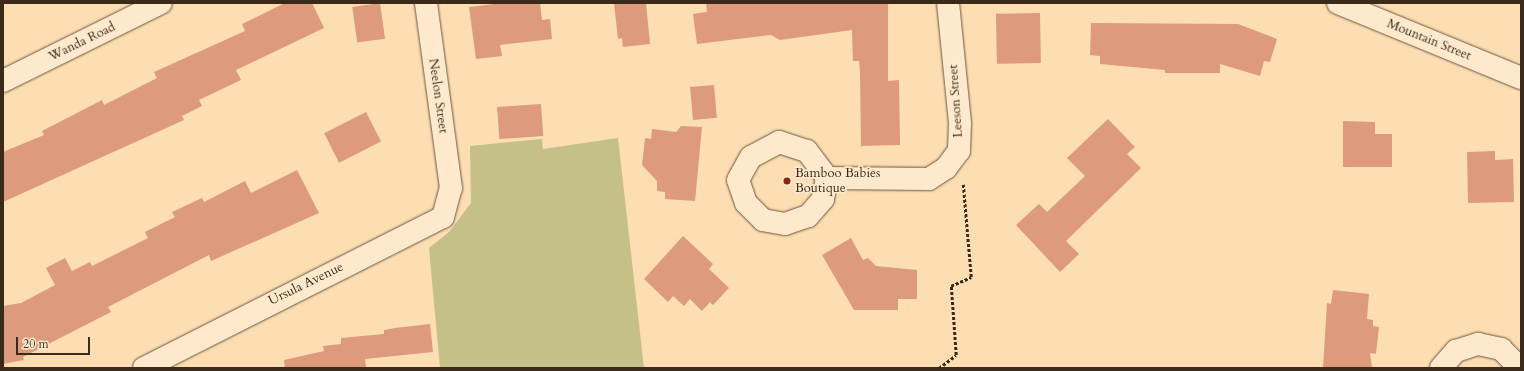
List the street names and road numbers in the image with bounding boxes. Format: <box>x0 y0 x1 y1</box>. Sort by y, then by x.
street label: Mountain Street <box>1385 16 1473 64</box>
street label: Wanda Road <box>46 19 118 65</box>
street label: Neelon Street <box>425 58 451 134</box>
street label: Leeson Street <box>946 64 966 138</box>
street label: Ursula Avenue <box>266 259 346 309</box>

